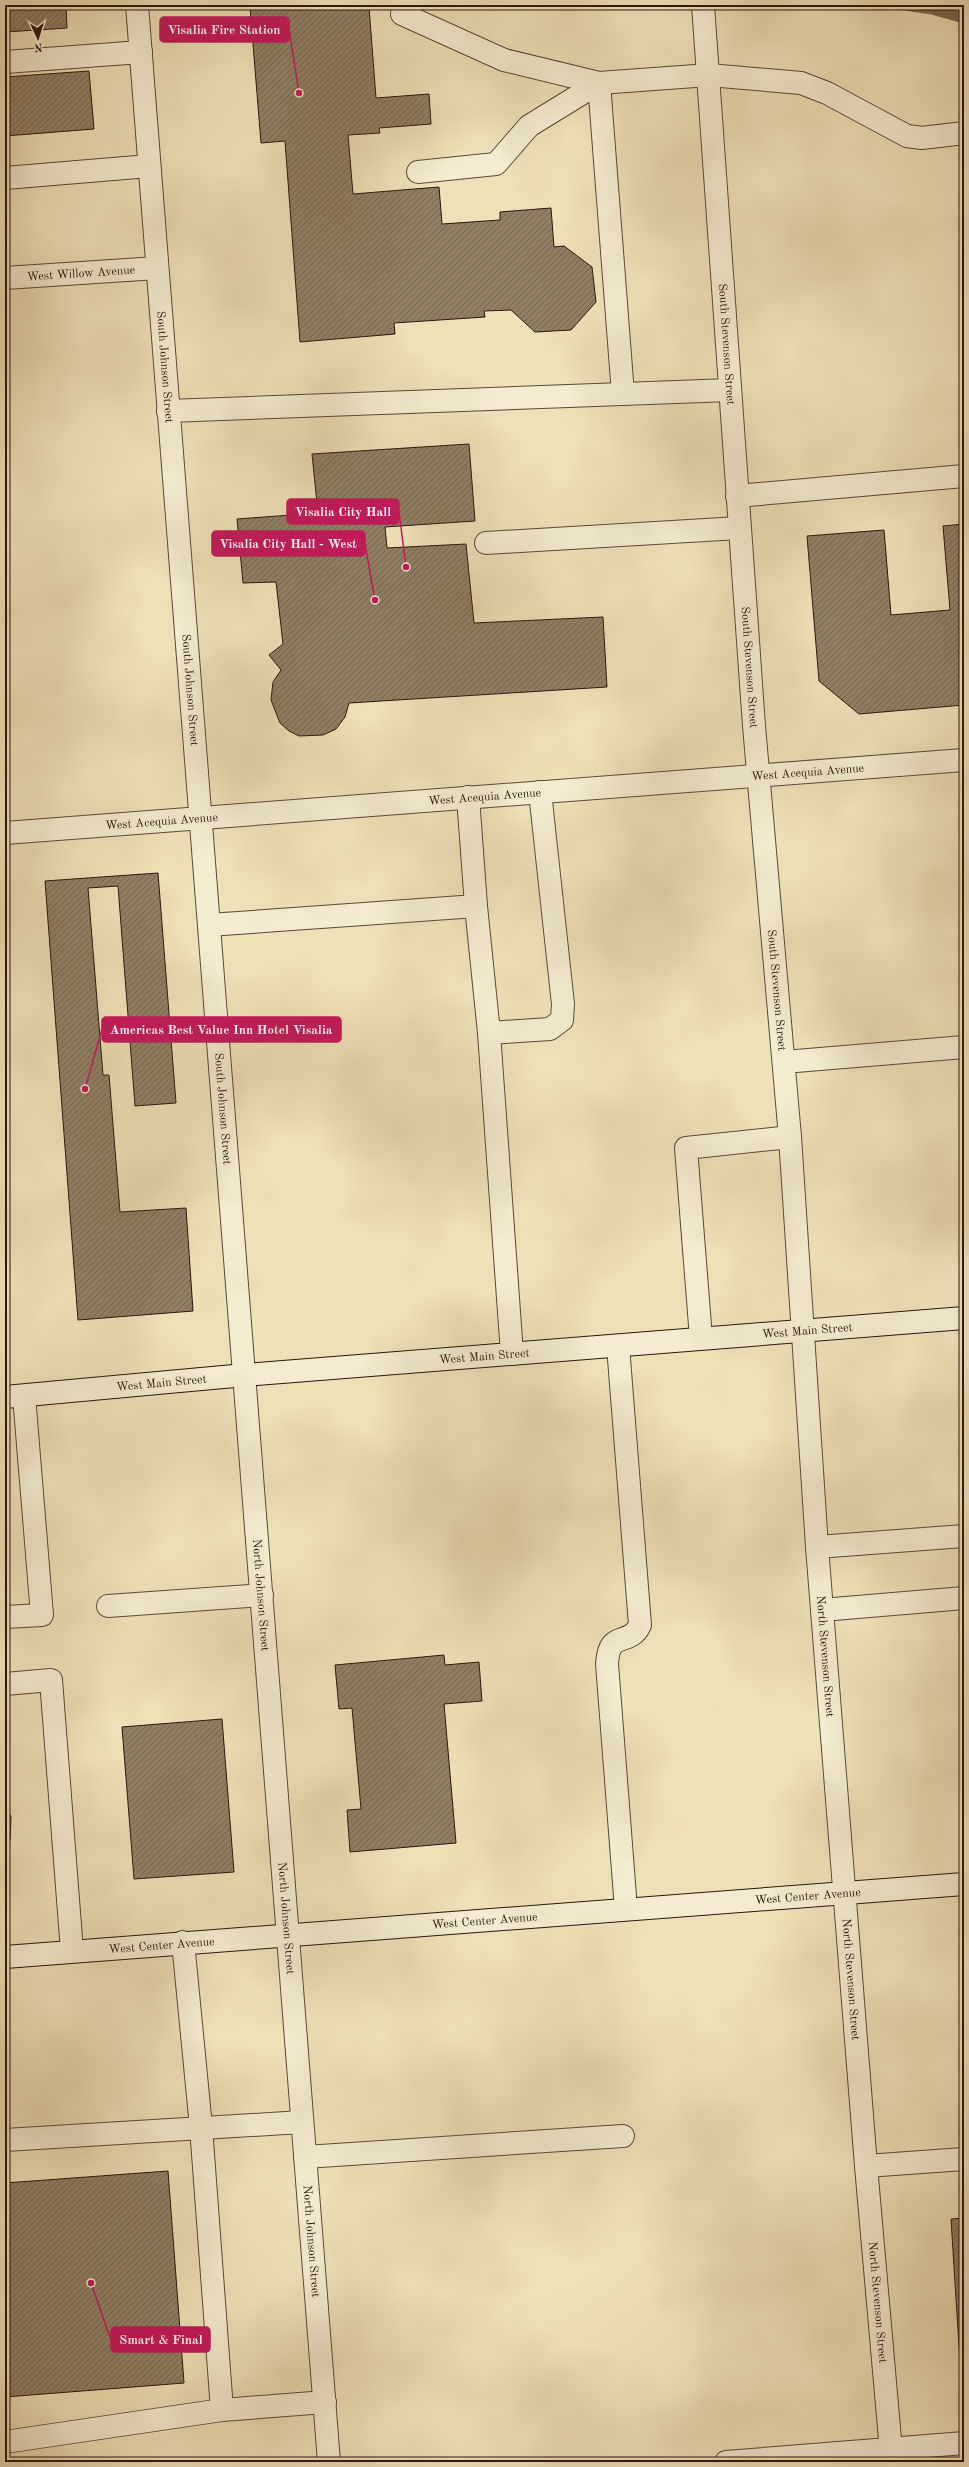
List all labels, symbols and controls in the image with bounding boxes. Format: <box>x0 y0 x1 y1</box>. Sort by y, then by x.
callout: Visalia Fire Station <box>160 17 289 42</box>
north arrow <box>18 18 58 58</box>
text: Visalia Fire Station <box>167 24 281 37</box>
text: N <box>33 41 43 52</box>
street label: West Willow Avenue <box>26 264 136 284</box>
street label: South Stevenson Street <box>716 283 736 405</box>
street label: South Johnson Street <box>154 311 175 423</box>
callout: Visalia City Hall <box>287 499 399 524</box>
text: Visalia City Hall <box>295 506 391 519</box>
callout: Visalia City Hall - West <box>212 531 365 556</box>
text: Visalia City Hall - West <box>219 538 357 551</box>
street label: South Stevenson Street <box>739 606 759 729</box>
street label: South Johnson Street <box>179 634 200 746</box>
street label: West Acequia Avenue <box>751 763 865 783</box>
street label: West Acequia Avenue <box>428 787 542 808</box>
street label: West Acequia Avenue <box>105 812 219 832</box>
street label: South Stevenson Street <box>765 929 787 1051</box>
callout: Americas Best Value Inn Hotel Visalia <box>102 1017 341 1042</box>
text: Americas Best Value Inn Hotel Visalia <box>110 1024 333 1037</box>
street label: South Johnson Street <box>212 1052 233 1165</box>
street label: West Main Street <box>762 1322 853 1341</box>
street label: West Main Street <box>439 1347 530 1367</box>
street label: West Main Street <box>116 1374 207 1394</box>
street label: North Johnson Street <box>250 1539 271 1652</box>
street label: North Stevenson Street <box>814 1595 835 1718</box>
street label: North Johnson Street <box>275 1862 296 1975</box>
street label: West Center Avenue <box>754 1887 862 1907</box>
street label: West Center Avenue <box>431 1911 539 1932</box>
street label: North Stevenson Street <box>839 1918 861 2041</box>
street label: West Center Avenue <box>108 1936 216 1956</box>
street label: North Johnson Street <box>300 2185 321 2298</box>
street label: North Stevenson Street <box>866 2241 888 2364</box>
callout: Smart & Final <box>111 2327 210 2352</box>
text: Smart & Final <box>119 2334 203 2347</box>

